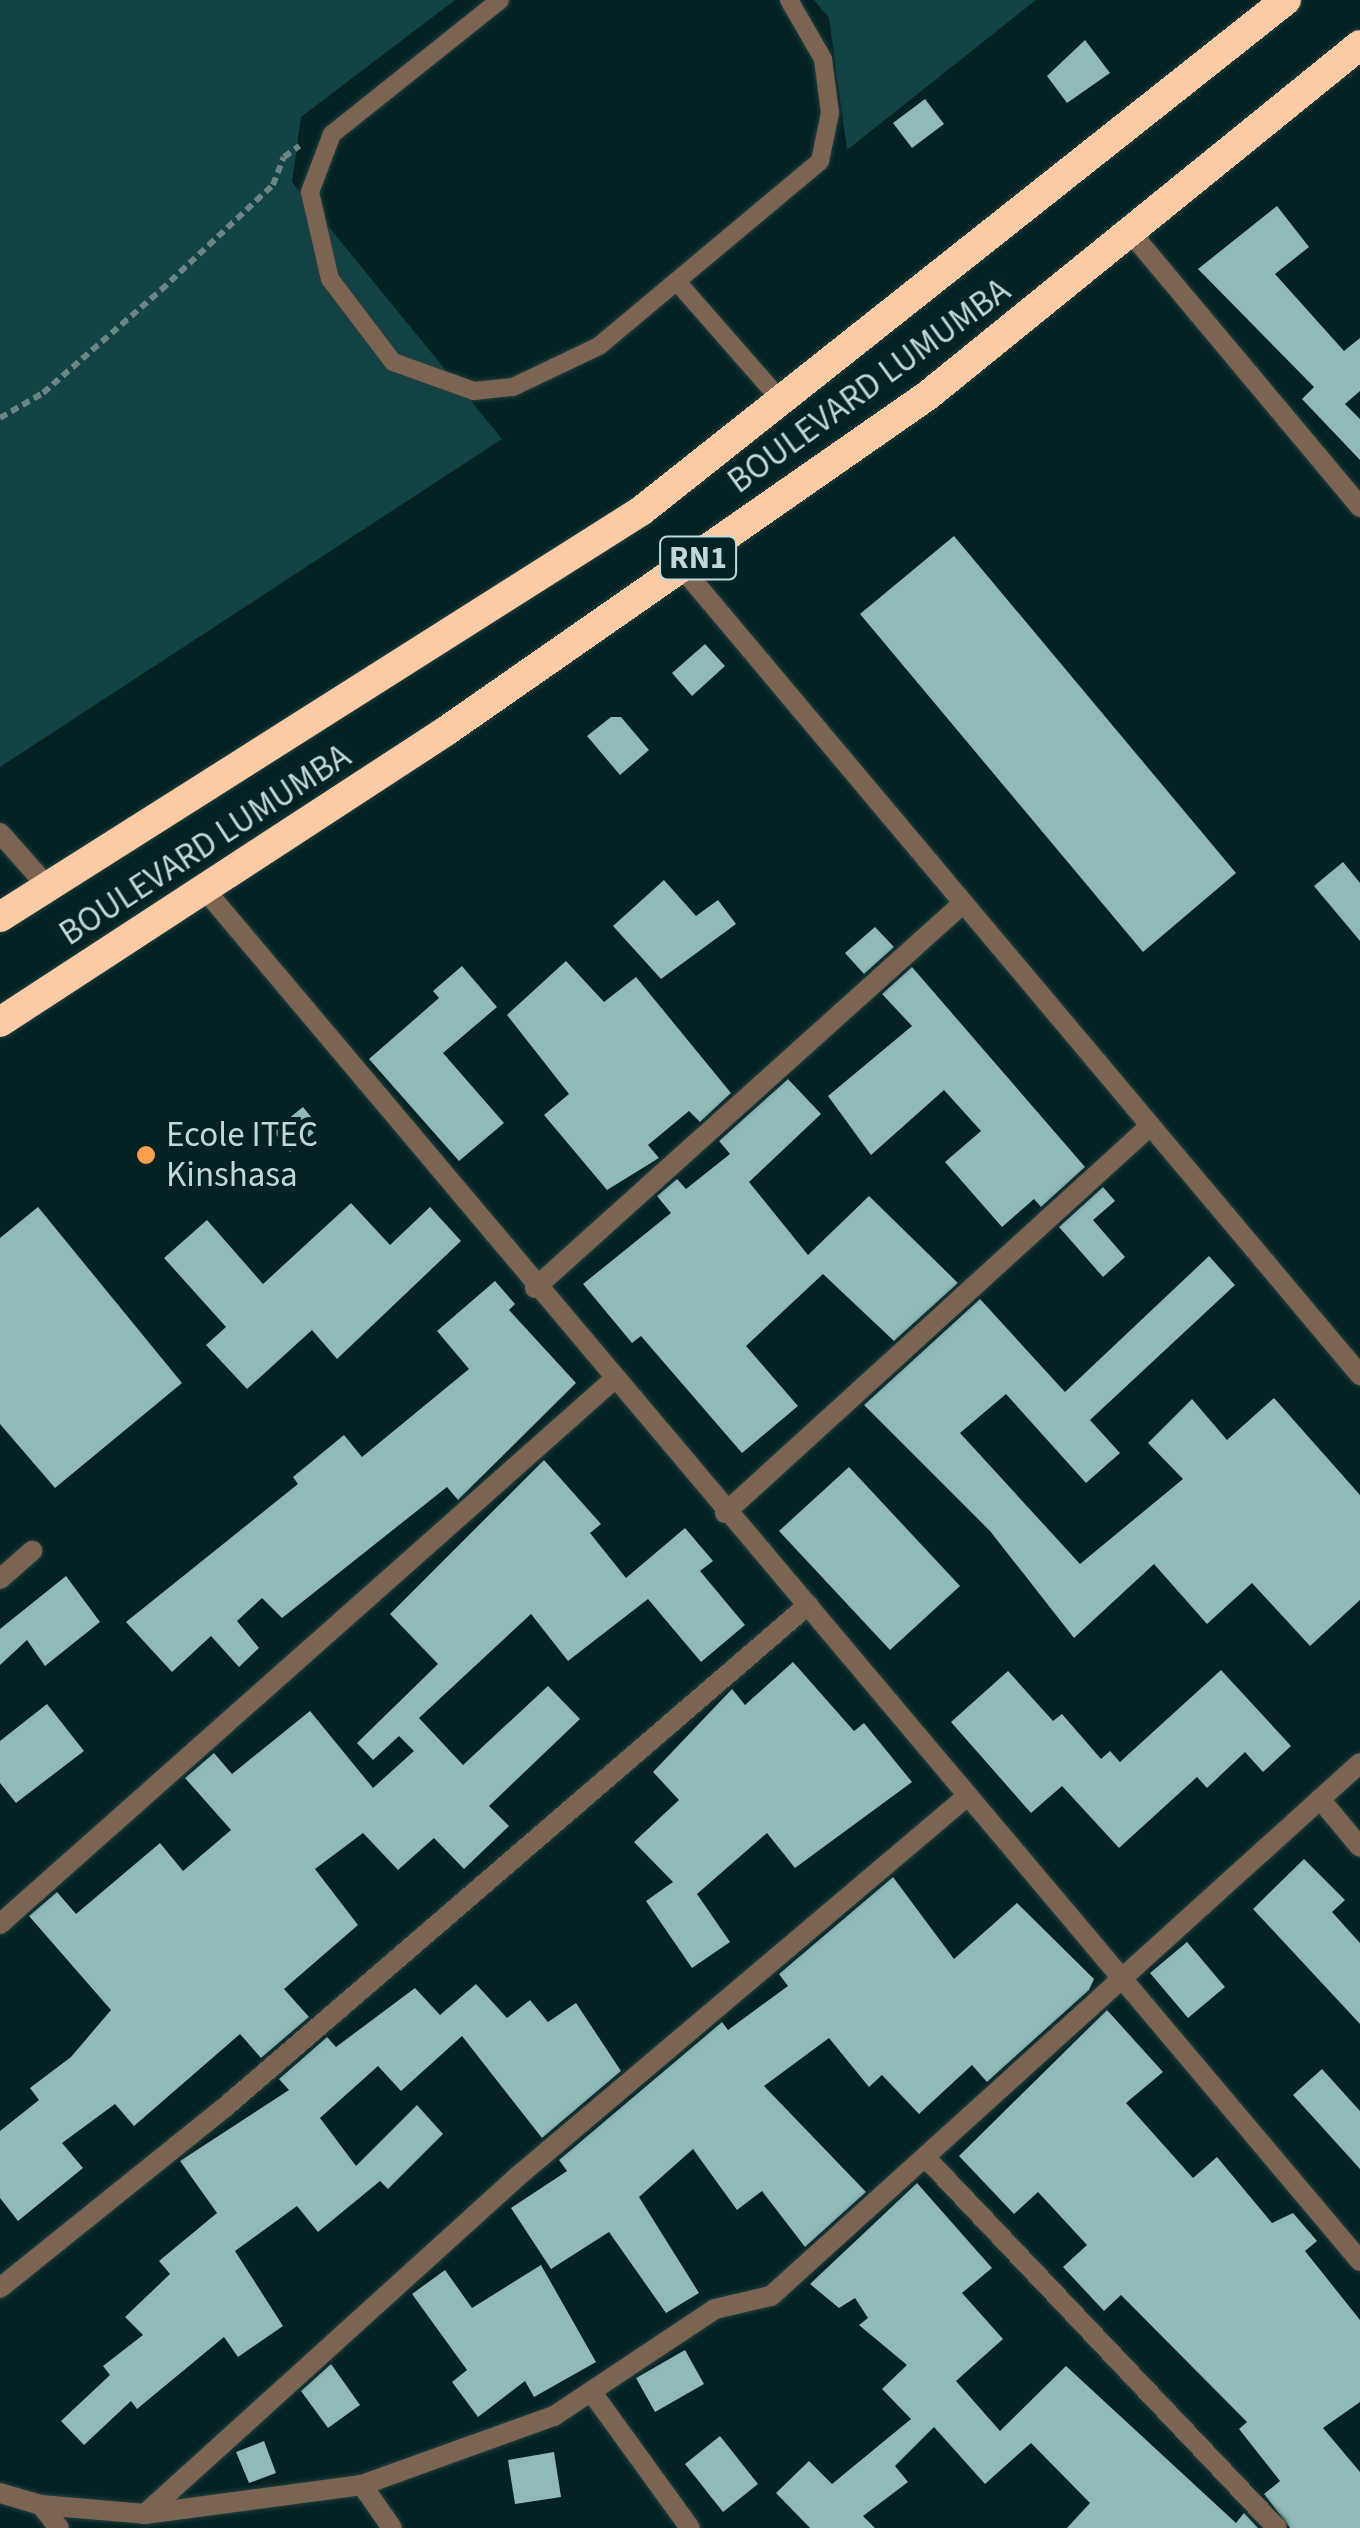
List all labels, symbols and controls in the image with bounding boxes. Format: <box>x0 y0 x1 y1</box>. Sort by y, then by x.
street label: BOULEVARD LUMUMBA <box>720 270 1018 502</box>
road number: RN1 <box>658 531 738 585</box>
street label: BOULEVARD LUMUMBA <box>52 735 358 955</box>
place label: Ecole ITEC Kinshasa <box>166 1114 318 1196</box>
marker: Ecole ITEC Kinshasa <box>135 1144 157 1166</box>

